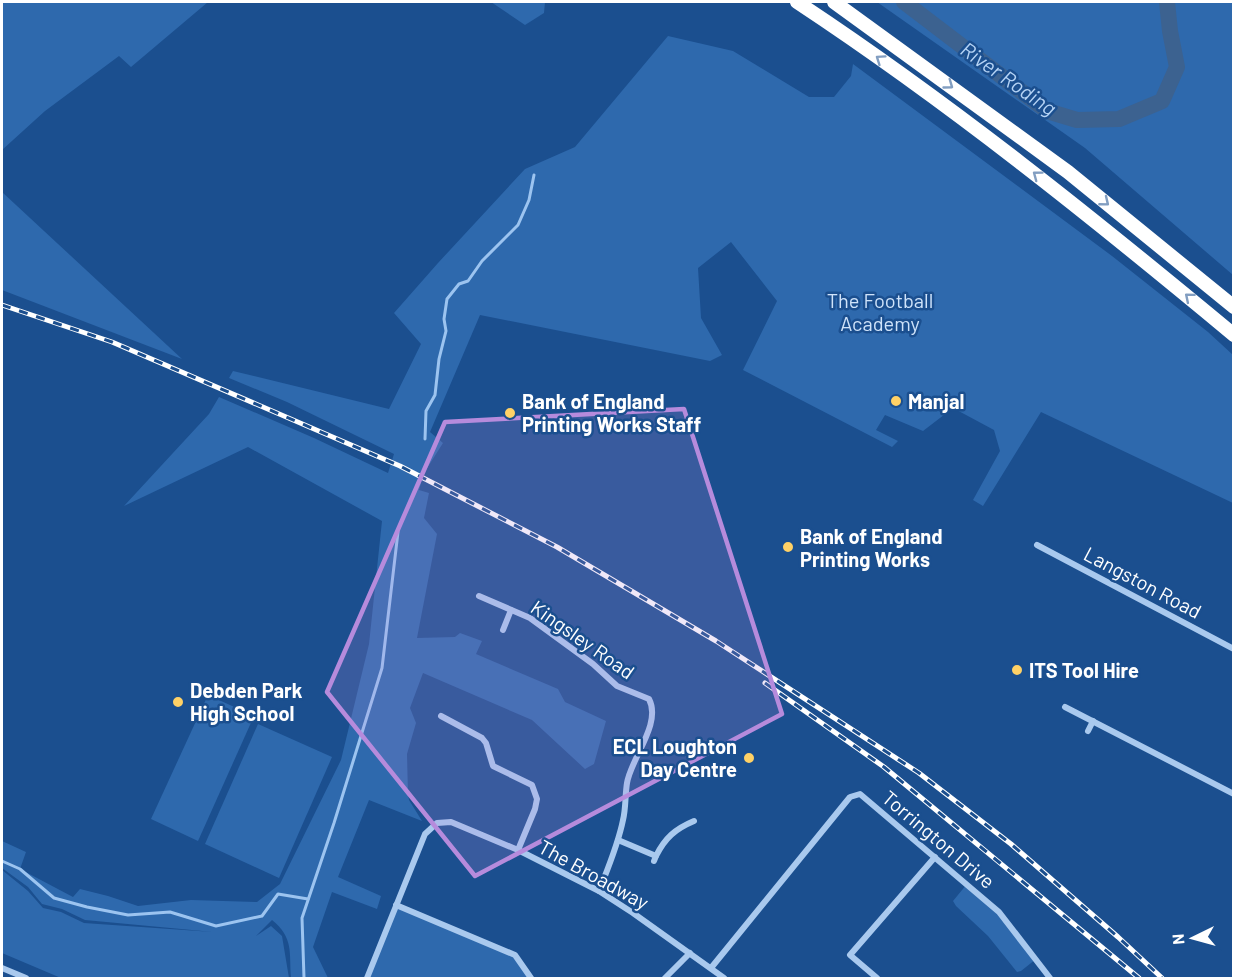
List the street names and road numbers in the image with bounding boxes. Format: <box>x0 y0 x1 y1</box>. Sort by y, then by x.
street label: Langston Road <box>1080 541 1206 623</box>
street label: Kingsley Road <box>527 595 639 683</box>
street label: Torrington Drive <box>878 785 1000 893</box>
street label: The Broadway <box>535 834 653 914</box>

